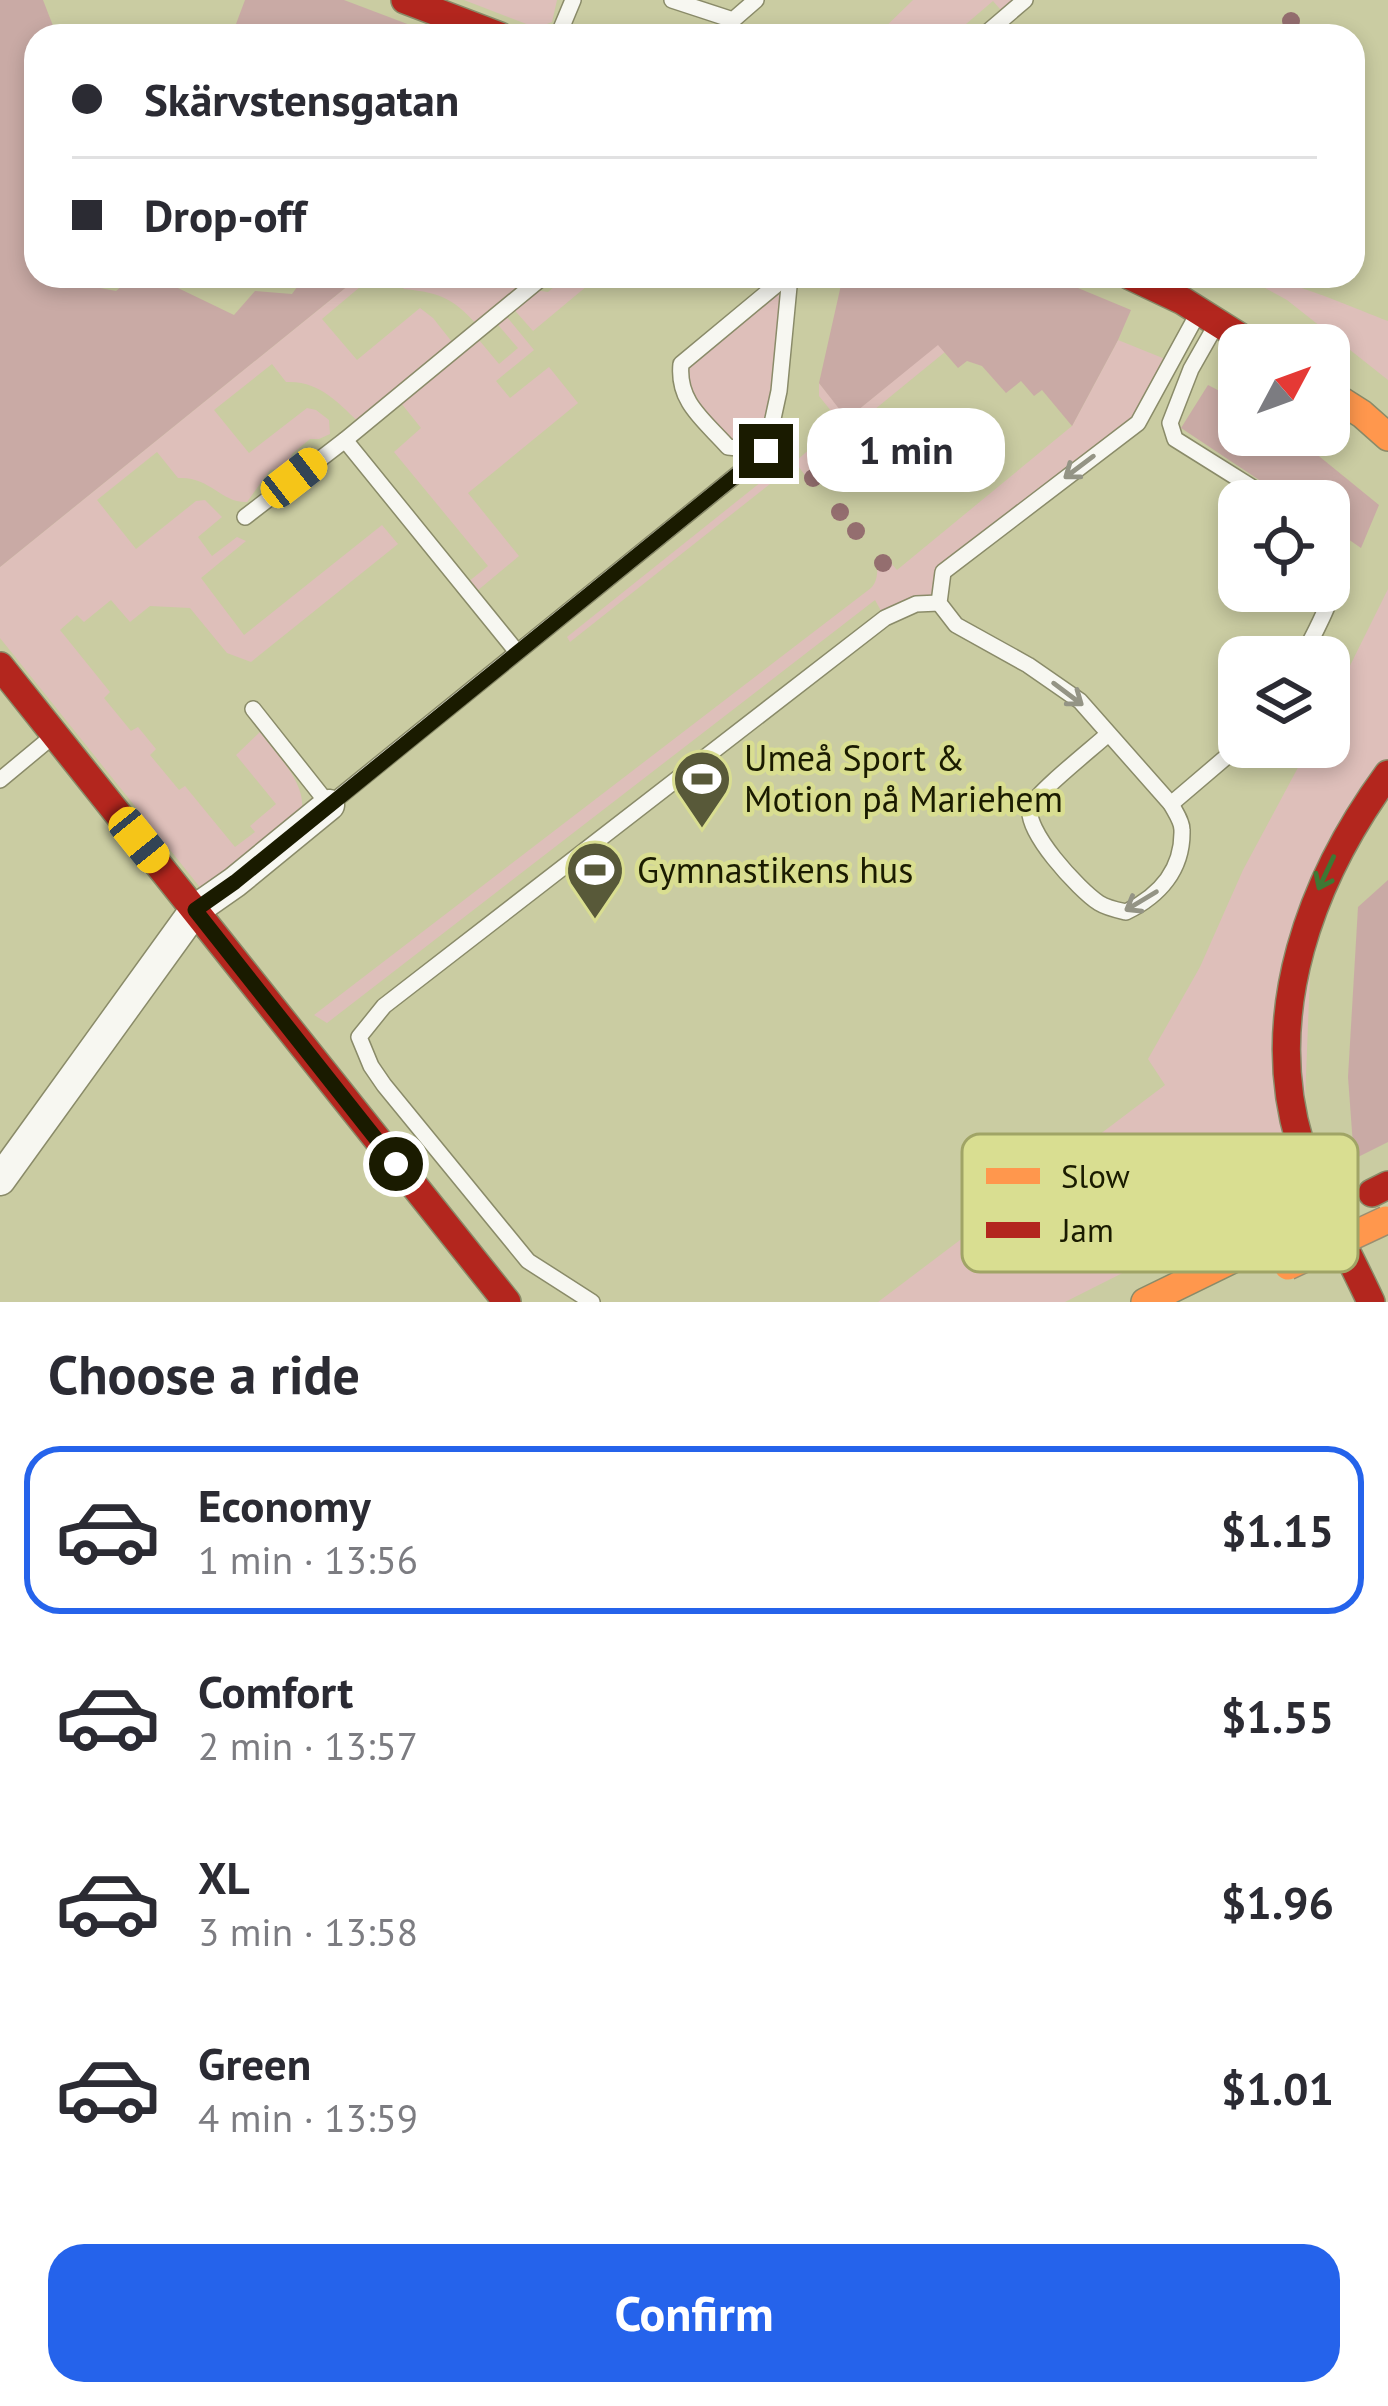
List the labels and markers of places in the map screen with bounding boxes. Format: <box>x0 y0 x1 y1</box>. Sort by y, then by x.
place label: Umeå Sport & Motion på Mariehem <box>744 734 1063 822</box>
sports icon: Umeå Sport & Motion på Mariehem <box>671 748 733 830</box>
sports icon: Gymnastikens hus <box>564 839 626 921</box>
place label: Gymnastikens hus <box>637 846 913 893</box>

